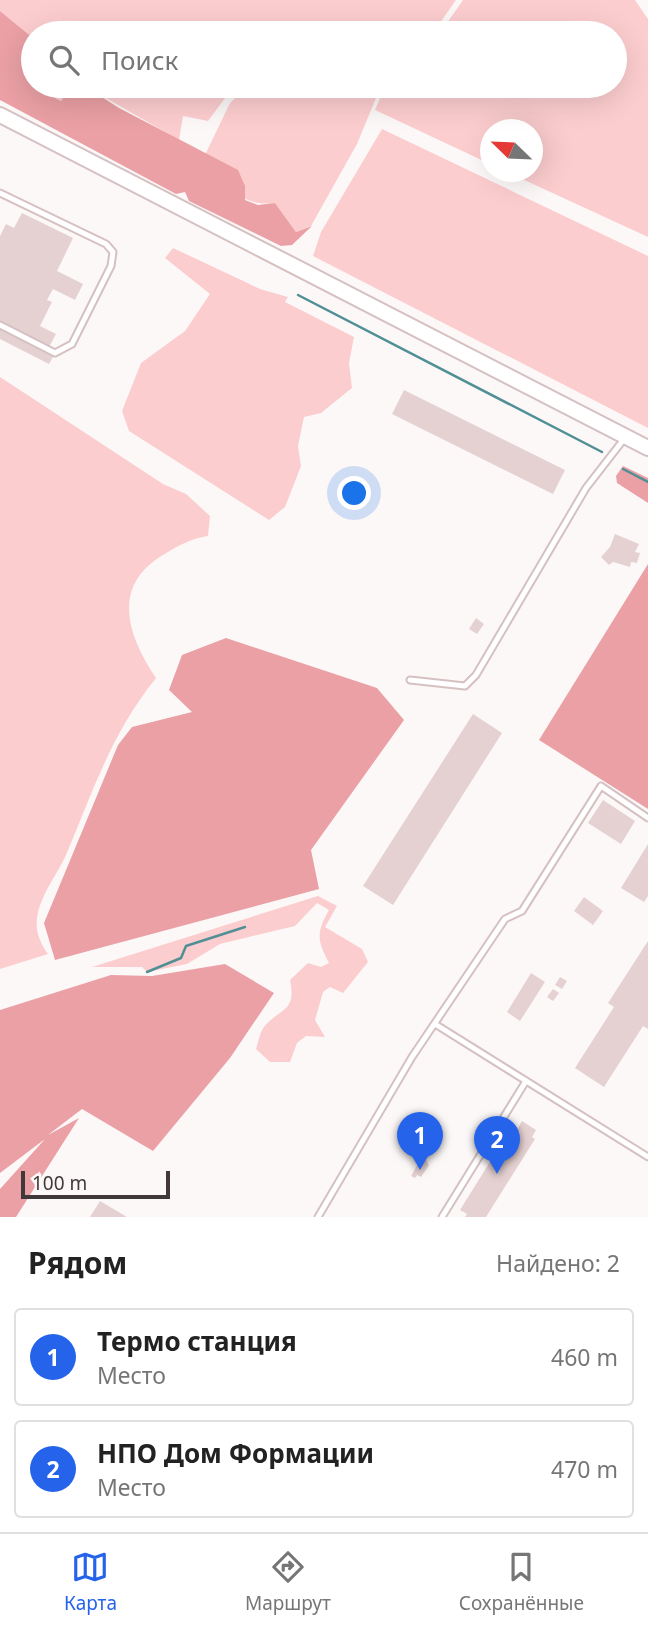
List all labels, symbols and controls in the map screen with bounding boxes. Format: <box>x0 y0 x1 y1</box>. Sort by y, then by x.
search box <box>21 21 627 98</box>
icon: search <box>45 41 83 79</box>
text: Поиск <box>101 42 178 78</box>
north arrow <box>480 119 543 182</box>
your location <box>337 476 371 510</box>
pin: 1 <box>397 1112 443 1170</box>
pin: 2 <box>474 1116 520 1174</box>
scale bar <box>21 1168 170 1200</box>
text: 100 m <box>32 1170 87 1196</box>
text: Рядом <box>28 1242 127 1283</box>
text: Найдено: 2 <box>496 1247 620 1279</box>
text: Термо станция <box>97 1323 297 1359</box>
text: 1 <box>46 1341 60 1373</box>
text: 460 m <box>551 1341 618 1373</box>
text: Место <box>97 1359 166 1391</box>
text: НПО Дом Формации <box>97 1435 374 1471</box>
text: 2 <box>46 1453 60 1485</box>
text: 470 m <box>551 1453 618 1485</box>
text: Место <box>97 1471 166 1503</box>
tab: Карта <box>64 1548 117 1616</box>
tab: Маршрут <box>245 1548 331 1616</box>
tab: Сохранённые <box>459 1548 584 1616</box>

